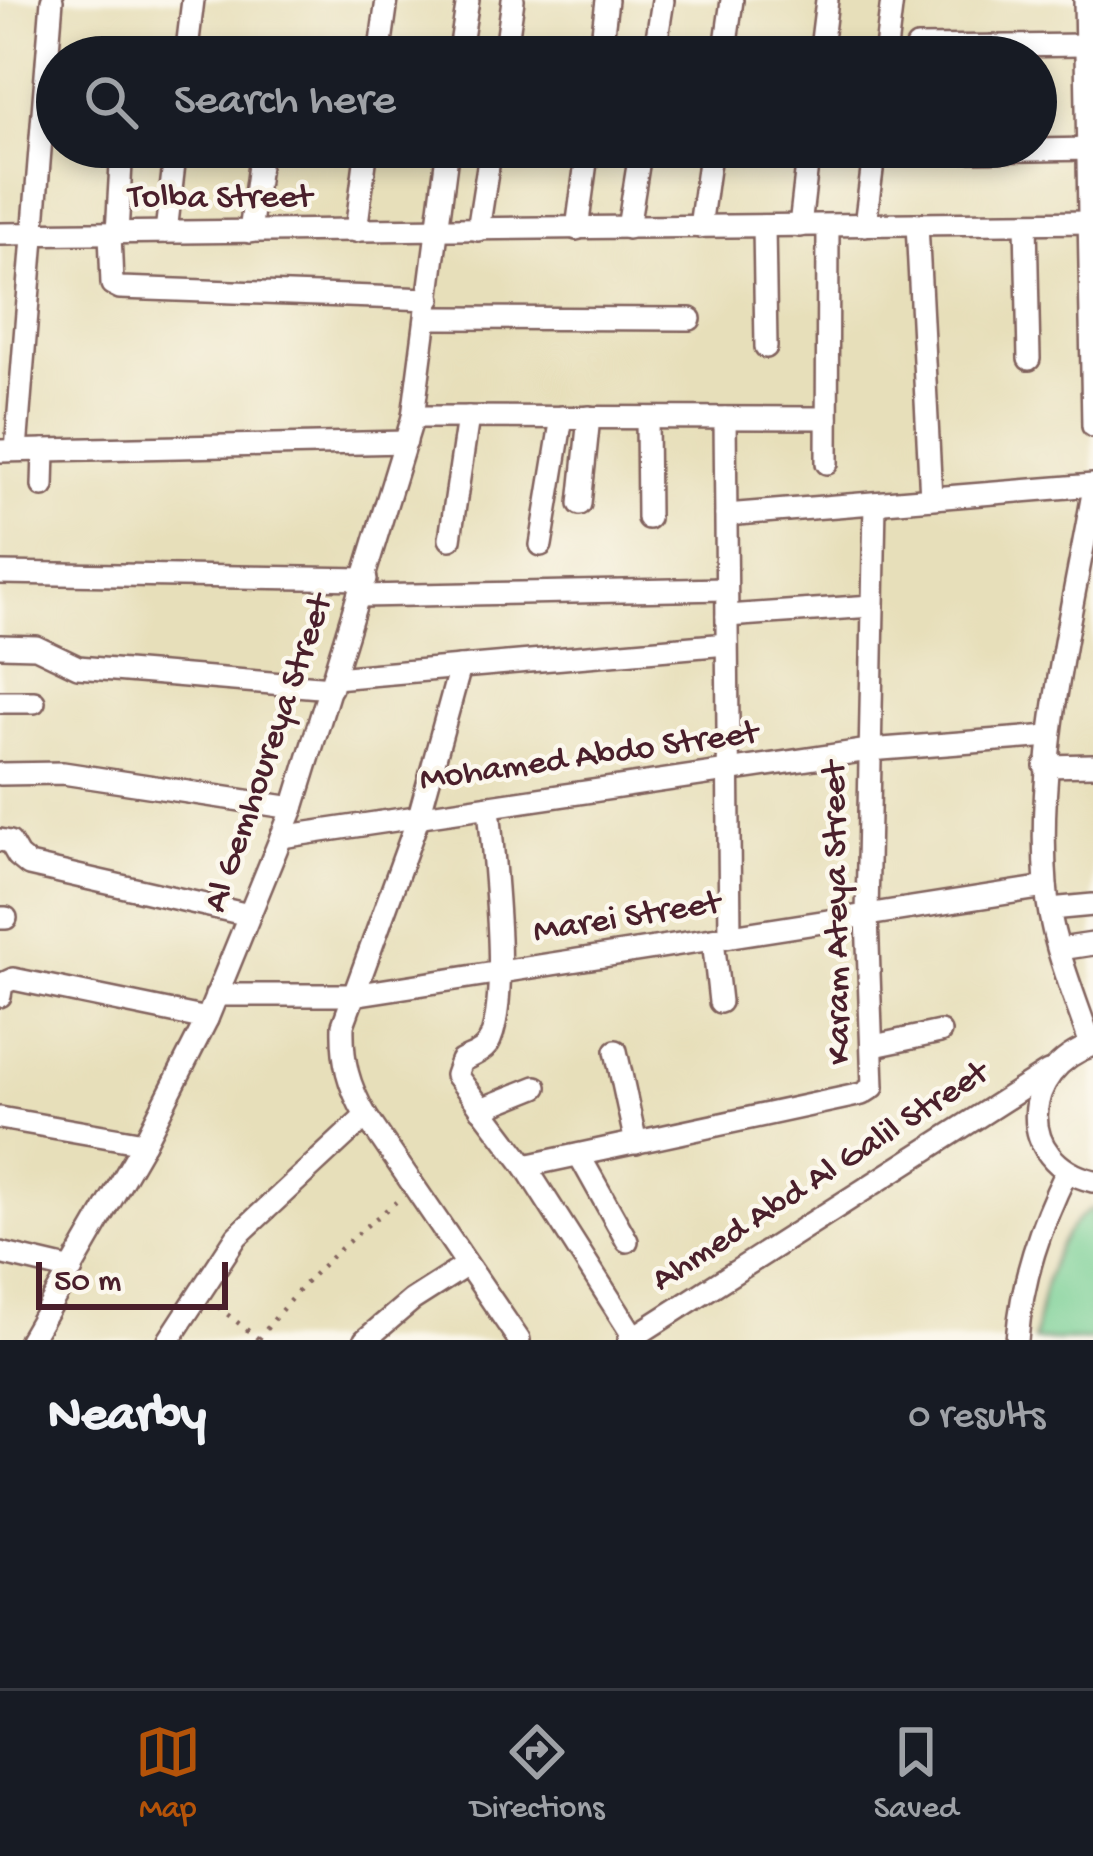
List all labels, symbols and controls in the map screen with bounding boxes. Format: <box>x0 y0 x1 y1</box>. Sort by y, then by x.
search box <box>36 36 1057 168</box>
icon: search <box>78 69 144 135</box>
text: Search here <box>174 76 396 129</box>
street label: Tolba Street <box>126 178 315 221</box>
street label: Al Gemhoureya Street <box>195 586 346 918</box>
street label: Mohamed Abdo Street <box>417 713 764 803</box>
street label: Karam Ateya Street <box>815 758 863 1065</box>
street label: Marei Street <box>530 882 727 955</box>
street label: Ahmed Abd Al Galil Street <box>645 1051 1000 1303</box>
scale bar <box>36 1256 228 1309</box>
text: 50 m <box>54 1264 121 1302</box>
text: Nearby <box>48 1388 206 1448</box>
text: 0 results <box>908 1395 1045 1441</box>
tab: Map <box>135 1719 201 1829</box>
tab: Directions <box>470 1719 604 1829</box>
tab: Saved <box>874 1719 958 1829</box>

